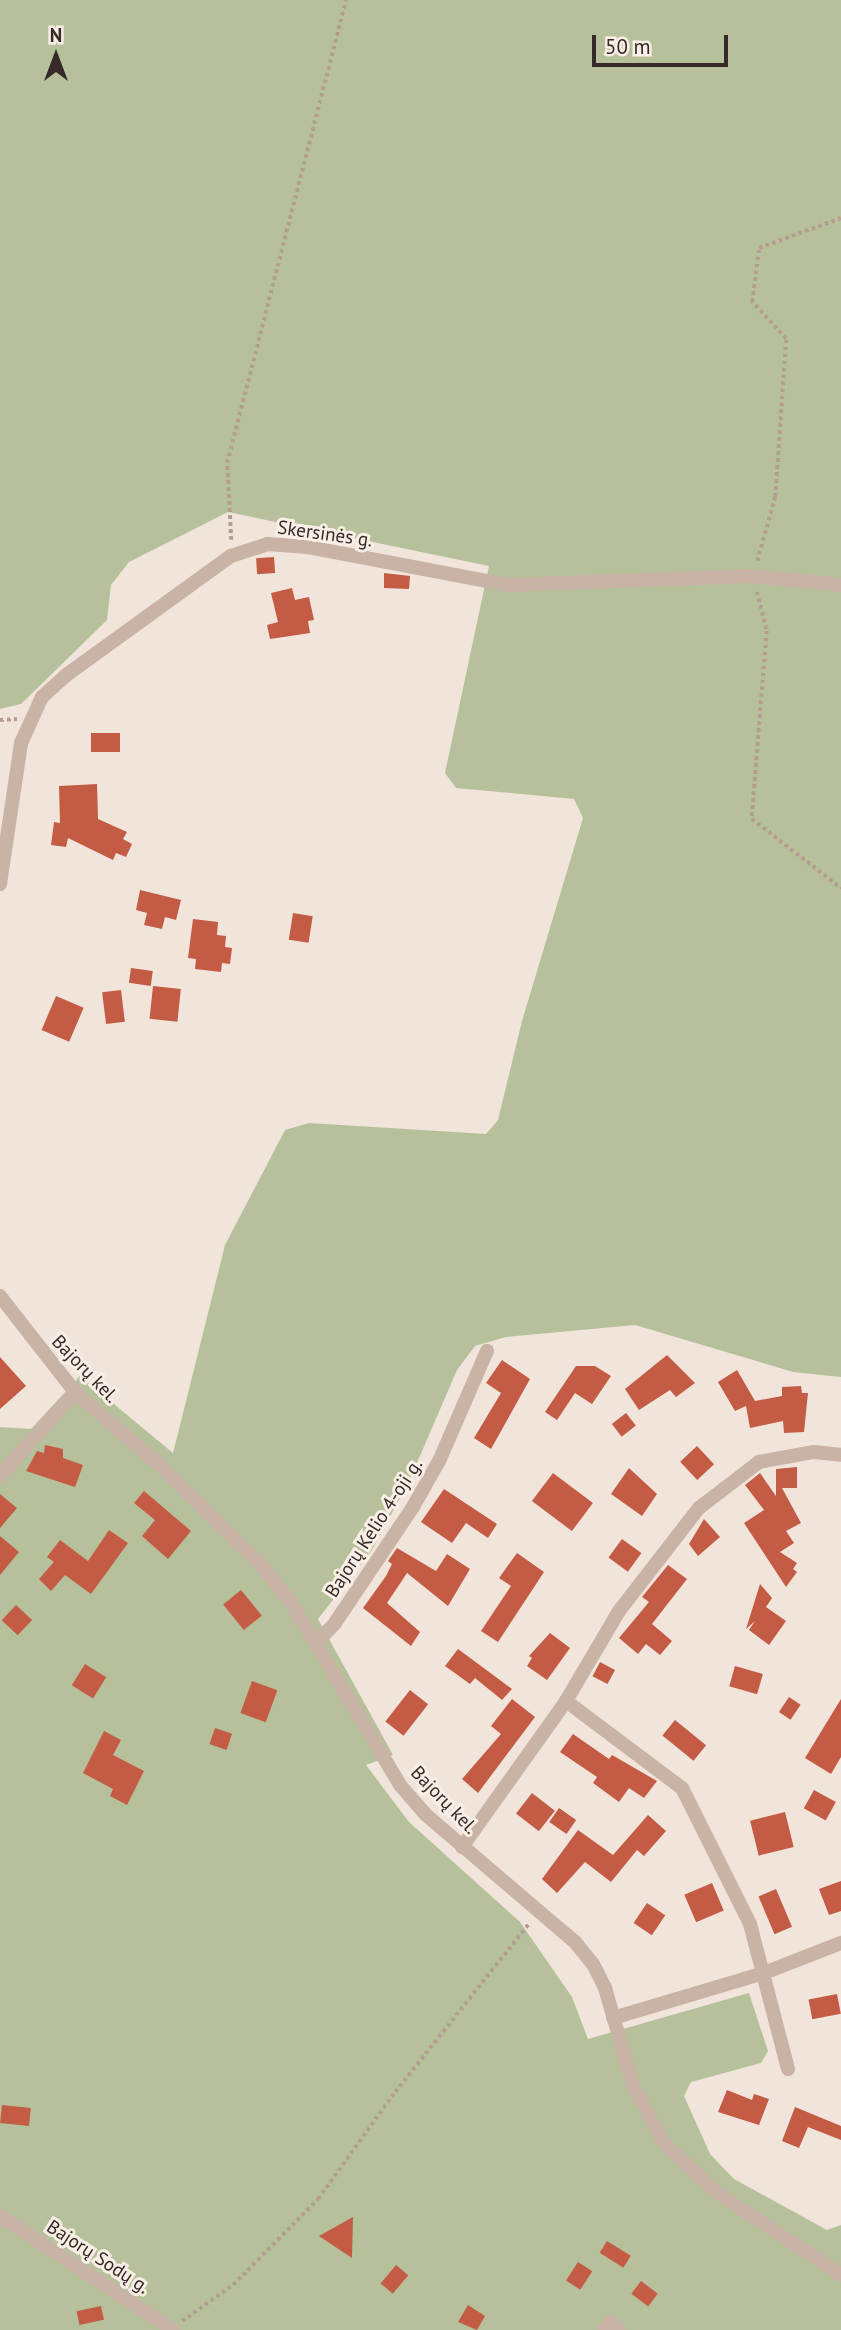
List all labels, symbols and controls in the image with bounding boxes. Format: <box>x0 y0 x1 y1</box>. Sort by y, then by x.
north arrow <box>21 21 91 91</box>
scale bar <box>596 21 732 65</box>
text: N <box>50 23 62 47</box>
text: 50 m <box>605 33 651 60</box>
street label: Skersinės g. <box>276 516 374 552</box>
street label: Bajorų kel. <box>47 1330 123 1408</box>
street label: Bajorų Kelio 4-oji g. <box>321 1454 427 1602</box>
street label: Bajorų kel. <box>406 1761 482 1839</box>
street label: Bajorų Sodų g. <box>42 2215 154 2299</box>

